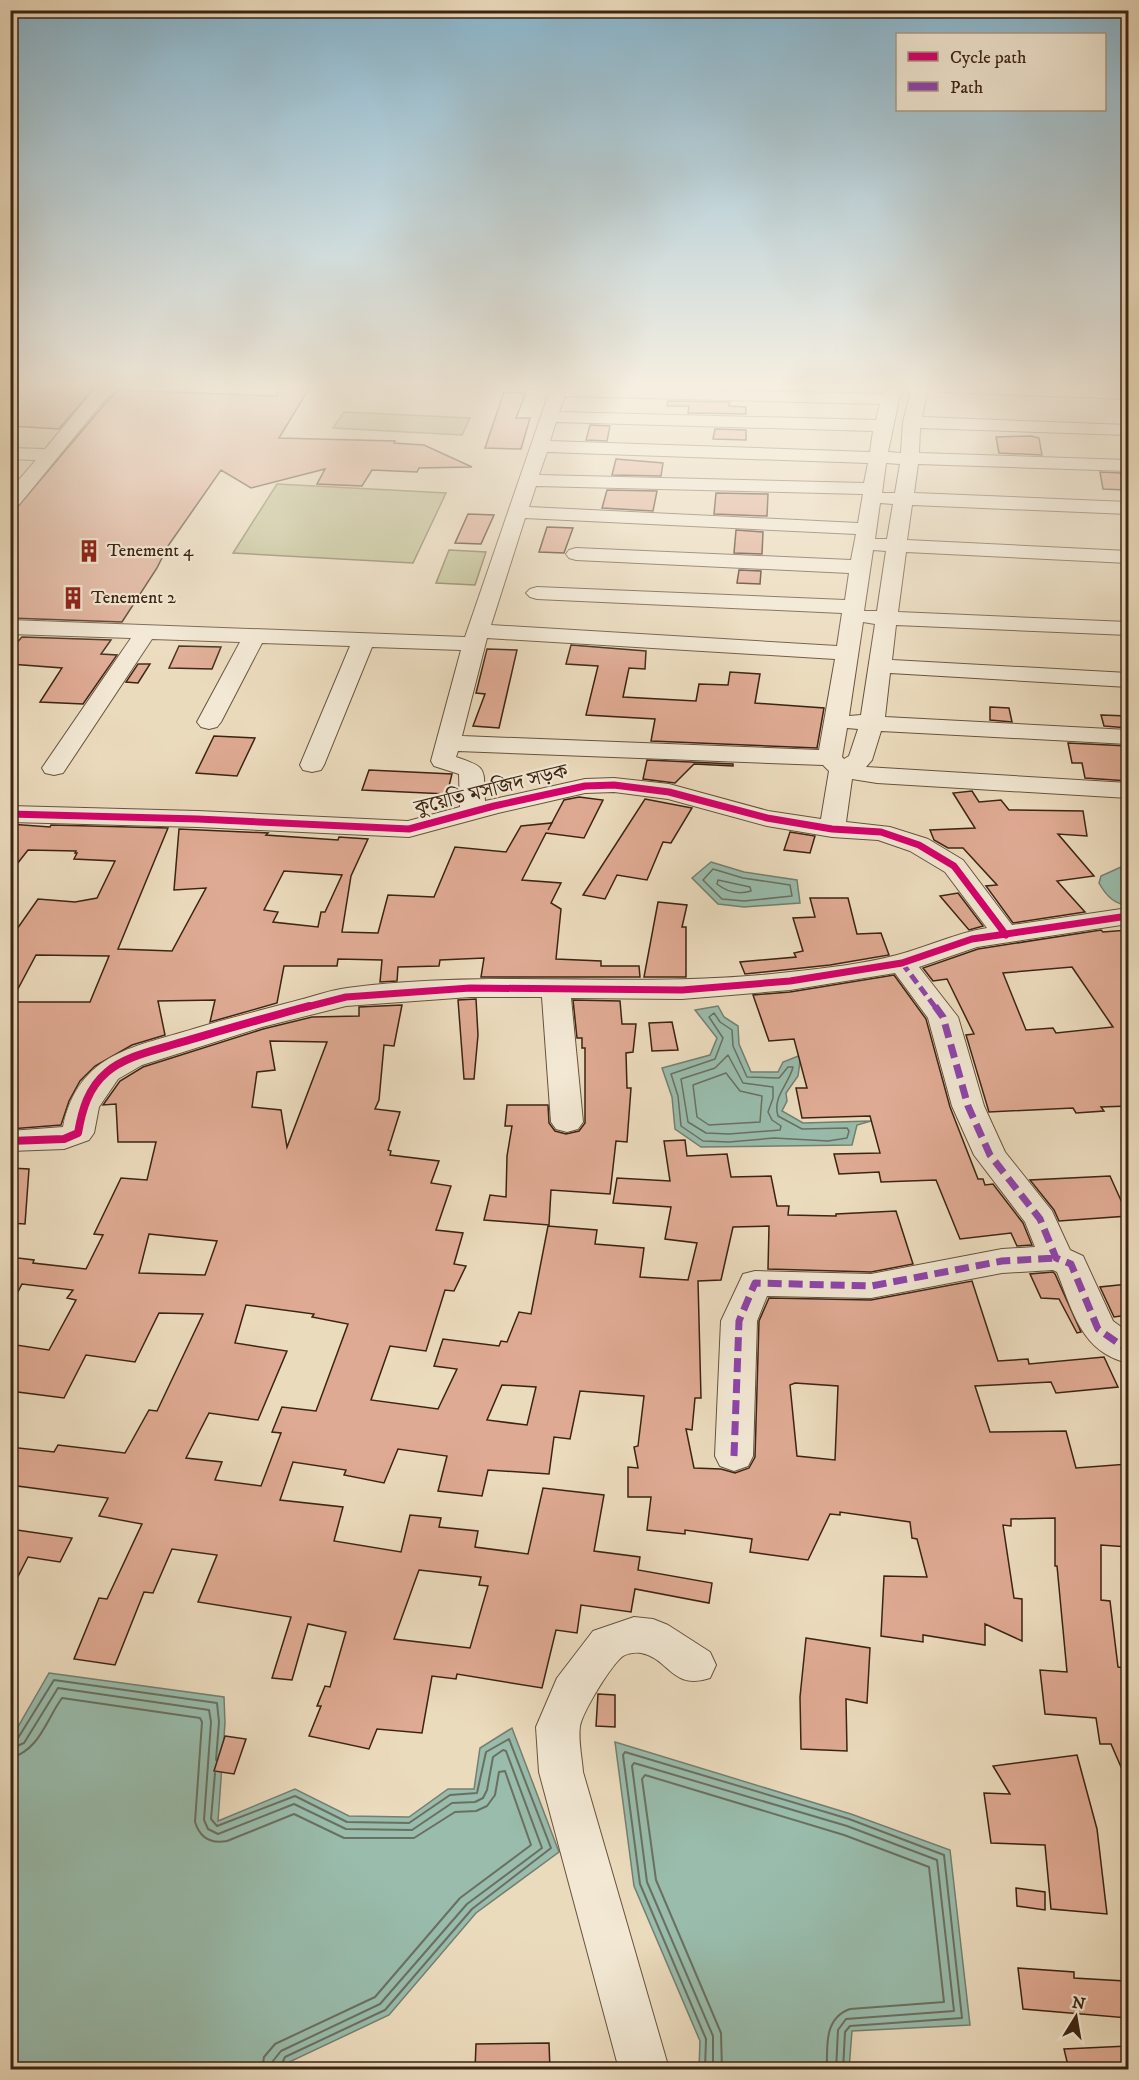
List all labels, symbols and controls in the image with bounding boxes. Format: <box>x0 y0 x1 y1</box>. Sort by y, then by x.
legend <box>896 33 1106 111</box>
text: Cycle path <box>950 47 1027 69</box>
text: Path <box>950 77 984 99</box>
building icon: Tenement 4 <box>76 538 102 564</box>
place label: Tenement 4 <box>107 540 194 562</box>
building icon: Tenement 2 <box>60 585 86 611</box>
place label: Tenement 2 <box>91 587 176 609</box>
street label: কুয়েতি মসজিদ সড়ক <box>411 758 572 822</box>
north arrow <box>1046 1987 1106 2047</box>
text: N <box>1070 1992 1087 2014</box>

